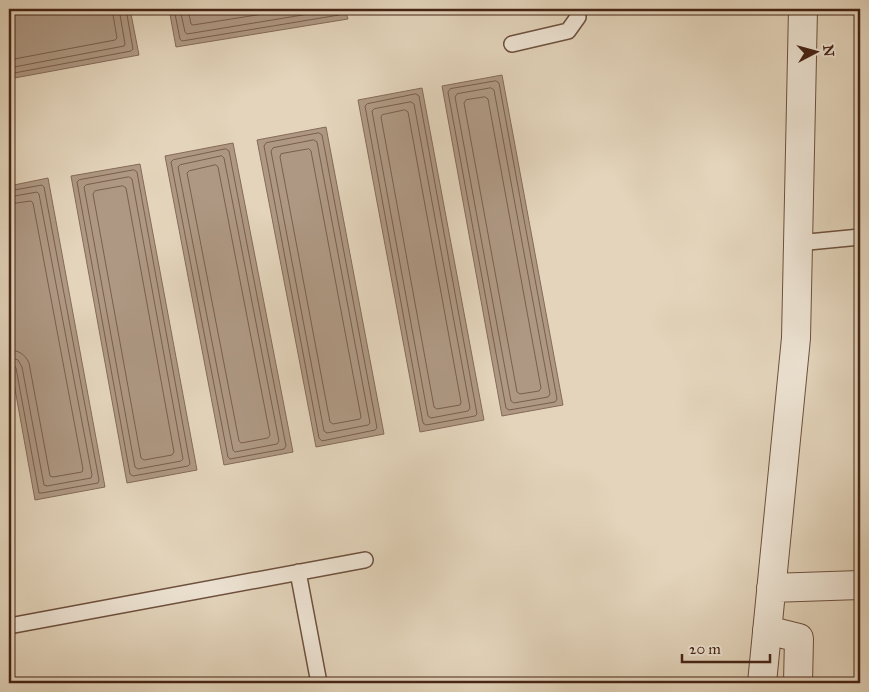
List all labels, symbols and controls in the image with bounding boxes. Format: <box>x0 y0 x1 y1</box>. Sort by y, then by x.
north arrow <box>792 28 842 78</box>
text: N <box>819 44 838 58</box>
scale bar <box>682 632 769 664</box>
text: 20 m <box>689 640 721 658</box>

